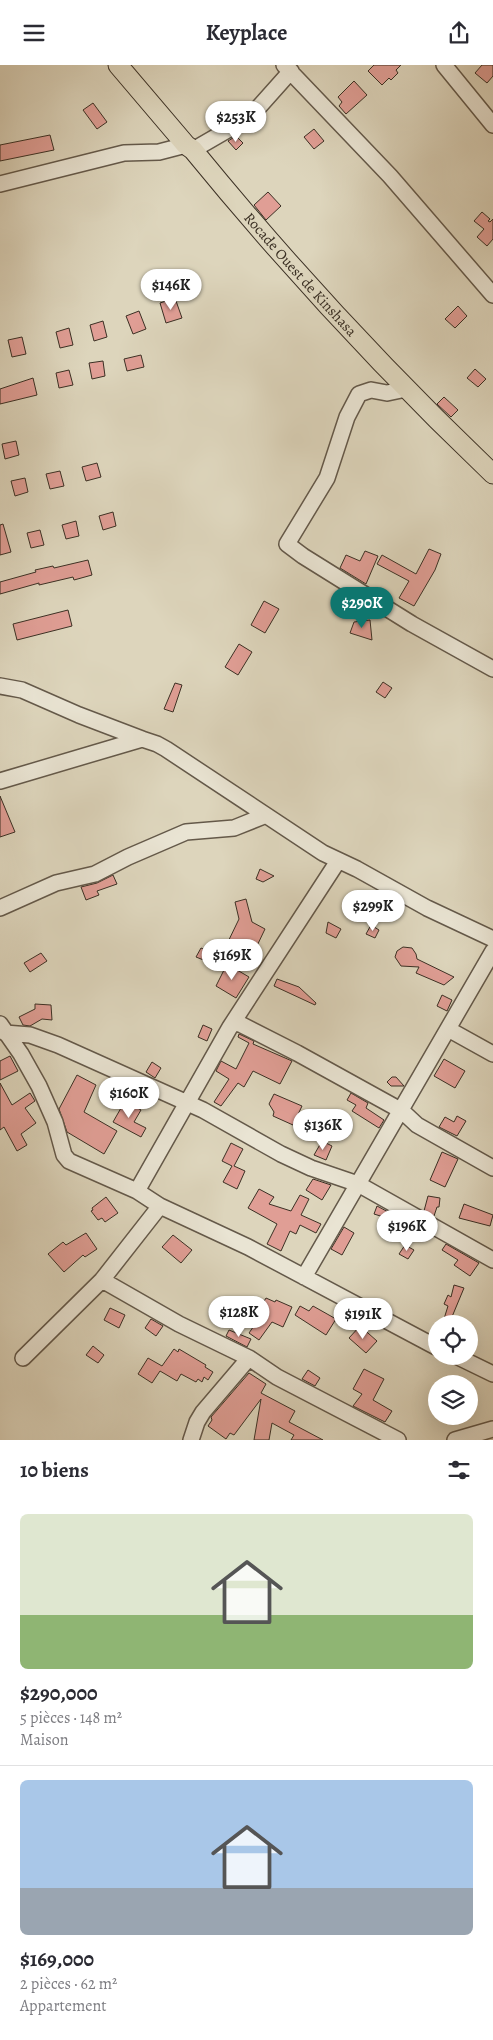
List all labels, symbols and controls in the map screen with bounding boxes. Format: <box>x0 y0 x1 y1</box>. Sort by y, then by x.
text: Keyplace <box>206 18 287 48</box>
icon: menu <box>20 19 48 47</box>
icon: share <box>445 19 473 47</box>
pin: $253K <box>201 101 271 143</box>
text: $253K <box>216 106 256 128</box>
street label: Rocade Ouest de Kinshasa <box>240 208 361 341</box>
pin: $146K <box>136 269 206 311</box>
text: $146K <box>152 274 190 296</box>
pin: $290K <box>327 587 397 629</box>
text: $290K <box>341 592 383 614</box>
pin: $299K <box>338 889 408 932</box>
text: $299K <box>353 895 393 917</box>
pin: $169K <box>197 939 267 981</box>
text: $169K <box>213 944 251 966</box>
pin: $160K <box>94 1077 164 1119</box>
text: $160K <box>109 1082 149 1104</box>
pin: $136K <box>288 1109 358 1151</box>
text: $136K <box>304 1114 342 1136</box>
pin: $196K <box>372 1209 442 1252</box>
text: $196K <box>388 1215 426 1237</box>
pin: $128K <box>204 1295 274 1338</box>
pin: $191K <box>328 1297 398 1340</box>
text: $128K <box>219 1301 259 1323</box>
text: $191K <box>345 1303 381 1325</box>
map controls <box>428 1315 478 1425</box>
button: locate <box>428 1315 478 1365</box>
button: layers <box>428 1375 478 1425</box>
text: 10 biens <box>20 1456 89 1484</box>
icon: filters <box>445 1456 473 1484</box>
icon: home <box>202 1547 292 1637</box>
text: $290,000 <box>20 1679 98 1707</box>
text: 5 pièces · 148 m² <box>20 1707 122 1729</box>
text: Maison <box>20 1729 69 1751</box>
icon: home <box>202 1812 292 1902</box>
text: $169,000 <box>20 1945 94 1973</box>
text: 2 pièces · 62 m² <box>20 1973 117 1995</box>
text: Appartement <box>20 1995 106 2017</box>

